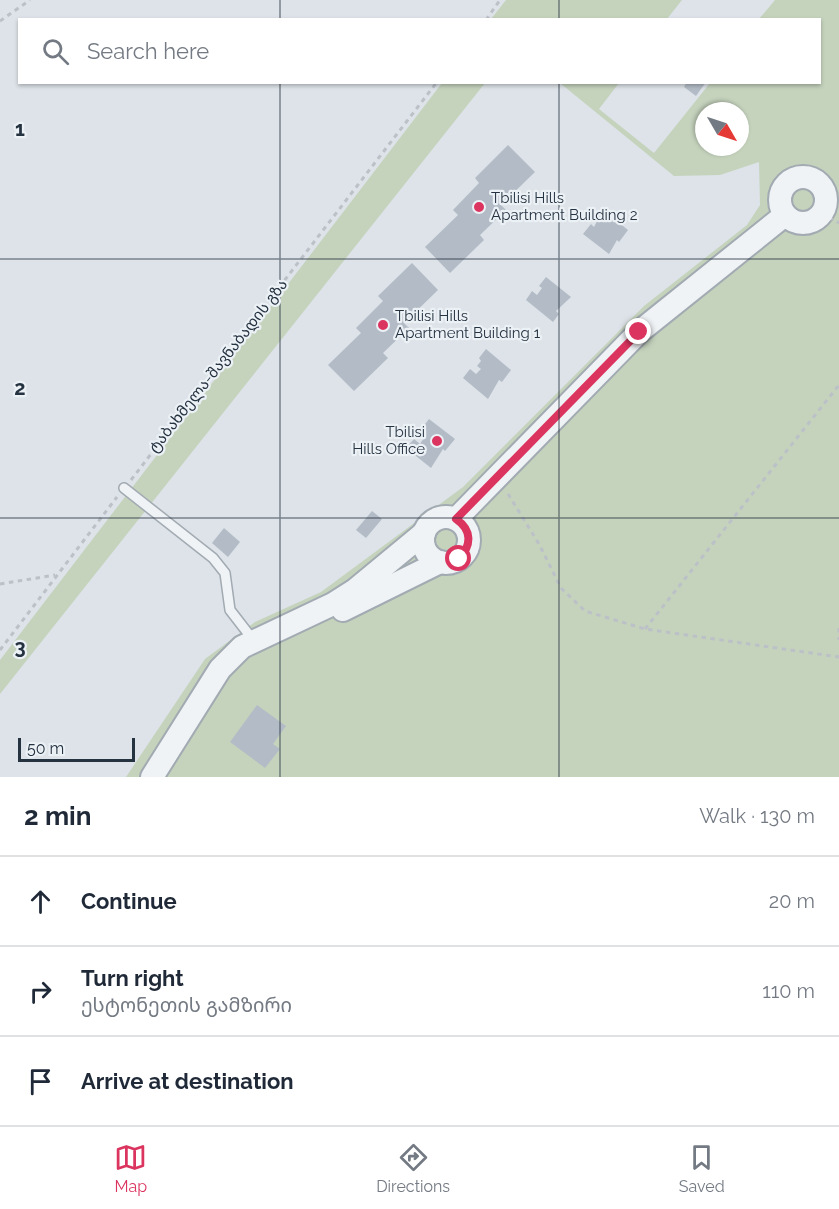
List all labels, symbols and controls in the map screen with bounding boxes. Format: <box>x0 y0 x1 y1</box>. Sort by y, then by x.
search box <box>18 18 821 84</box>
icon: search <box>39 35 72 68</box>
text: Search here <box>87 38 209 64</box>
north arrow <box>695 102 749 156</box>
text: 1 <box>15 117 25 141</box>
place label: Tbilisi Hills Apartment Building 2 <box>491 189 638 224</box>
marker: Tbilisi Hills Apartment Building 2 <box>472 200 486 214</box>
street label: ტაბახმელა-შავნაბადის გზა <box>145 276 291 456</box>
place label: Tbilisi Hills Apartment Building 1 <box>395 307 541 342</box>
marker: Tbilisi Hills Apartment Building 1 <box>376 318 390 332</box>
route end <box>625 318 651 344</box>
text: 2 <box>14 376 26 400</box>
place label: Tbilisi Hills Office <box>352 423 425 458</box>
marker: Tbilisi Hills Office <box>430 434 444 448</box>
route start <box>445 545 471 571</box>
text: 3 <box>14 635 26 659</box>
scale bar <box>18 735 135 762</box>
text: 50 m <box>27 739 64 758</box>
text: 2 min <box>24 801 91 831</box>
text: Walk · 130 m <box>699 804 815 828</box>
icon: ahead <box>24 885 57 918</box>
text: Continue <box>81 888 177 914</box>
text: 20 m <box>769 889 815 913</box>
text: Turn right <box>81 965 184 991</box>
icon: right <box>24 975 57 1008</box>
text: 110 m <box>762 979 815 1003</box>
text: ესტონეთის გამზირი <box>81 993 292 1017</box>
icon: arrive <box>24 1065 57 1098</box>
text: Arrive at destination <box>81 1068 294 1094</box>
tab: Map <box>114 1141 147 1196</box>
tab: Directions <box>376 1141 450 1196</box>
tab: Saved <box>679 1141 725 1196</box>

